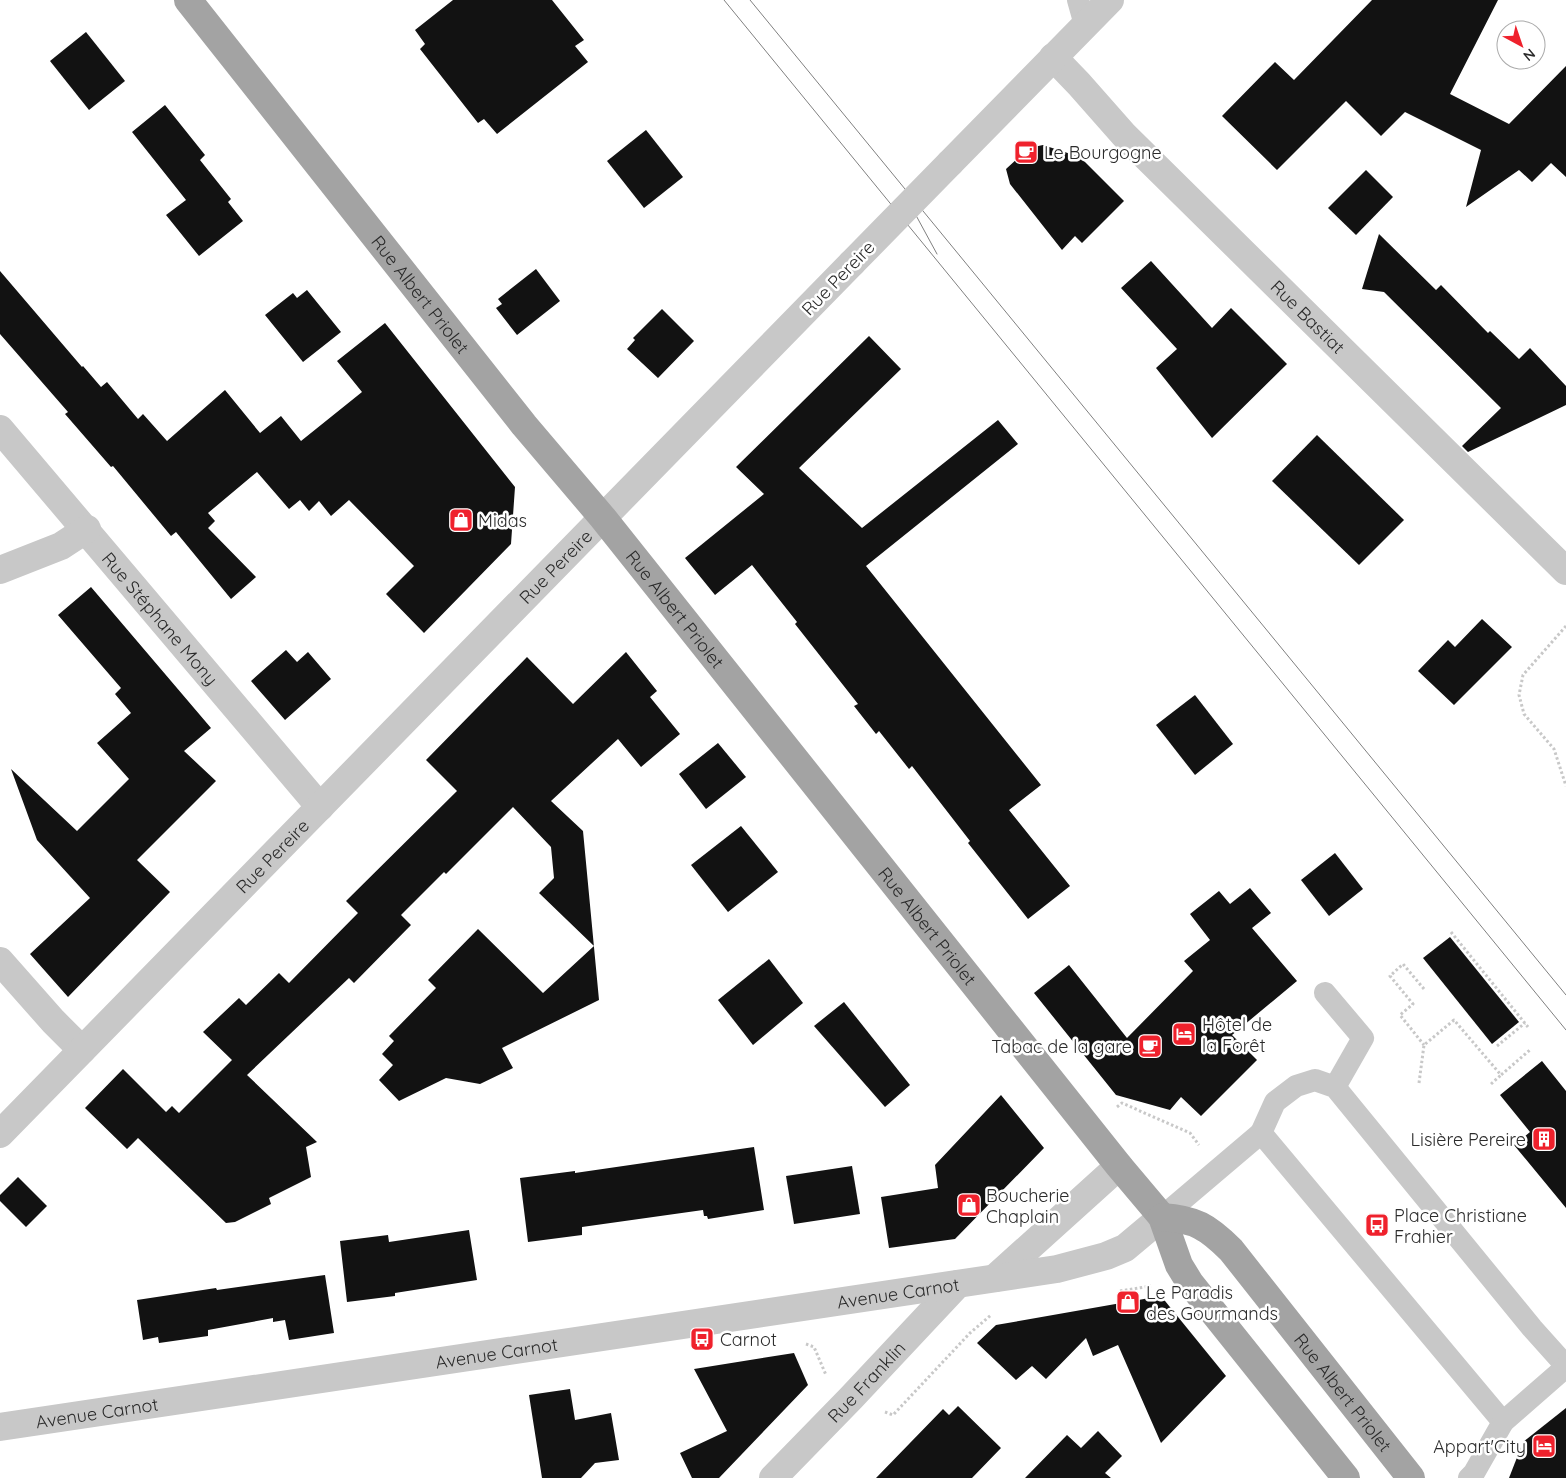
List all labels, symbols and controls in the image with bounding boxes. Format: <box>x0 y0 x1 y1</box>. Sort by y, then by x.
north arrow <box>1496 20 1546 70</box>
text: N <box>1520 45 1539 65</box>
cafe icon: Le Bourgogne <box>1013 139 1039 165</box>
place label: Le Bourgogne <box>1044 141 1162 164</box>
street label: Rue Albert Priolet <box>367 230 474 358</box>
street label: Rue Pereire <box>797 236 879 320</box>
street label: Rue Bastiat <box>1266 275 1350 358</box>
shop icon: Midas <box>448 507 474 533</box>
place label: Midas <box>478 509 527 532</box>
street label: Rue Pereire <box>514 524 597 608</box>
street label: Rue Albert Priolet <box>621 545 729 673</box>
street label: Rue Stéphane Mony <box>97 547 223 690</box>
street label: Rue Pereire <box>230 814 314 898</box>
street label: Rue Albert Priolet <box>874 862 982 990</box>
place label: Hôtel de la Forêt <box>1202 1013 1272 1057</box>
hotel icon: Hôtel de la Forêt <box>1171 1021 1197 1047</box>
cafe icon: Tabac de la gare <box>1137 1033 1163 1059</box>
place label: Tabac de la gare <box>991 1035 1132 1058</box>
building icon: Lisière Pereire <box>1531 1126 1557 1152</box>
place label: Lisière Pereire <box>1411 1128 1526 1151</box>
place label: Boucherie Chaplain <box>986 1184 1069 1228</box>
shop icon: Boucherie Chaplain <box>956 1192 982 1218</box>
place label: Place Christiane Frahier <box>1394 1204 1527 1248</box>
bus stop icon: Place Christiane Frahier <box>1364 1212 1390 1238</box>
street label: Avenue Carnot <box>835 1272 961 1313</box>
place label: Le Paradis des Gourmands <box>1146 1281 1278 1325</box>
shop icon: Le Paradis des Gourmands <box>1115 1289 1141 1315</box>
bus stop icon: Carnot <box>689 1326 715 1352</box>
place label: Carnot <box>720 1328 777 1351</box>
street label: Rue Albert Priolet <box>1289 1328 1397 1456</box>
street label: Avenue Carnot <box>434 1332 559 1373</box>
street label: Rue Franklin <box>822 1336 910 1427</box>
street label: Avenue Carnot <box>34 1392 160 1433</box>
hotel icon: Appart'City <box>1531 1433 1557 1459</box>
place label: Appart'City <box>1433 1435 1526 1458</box>

